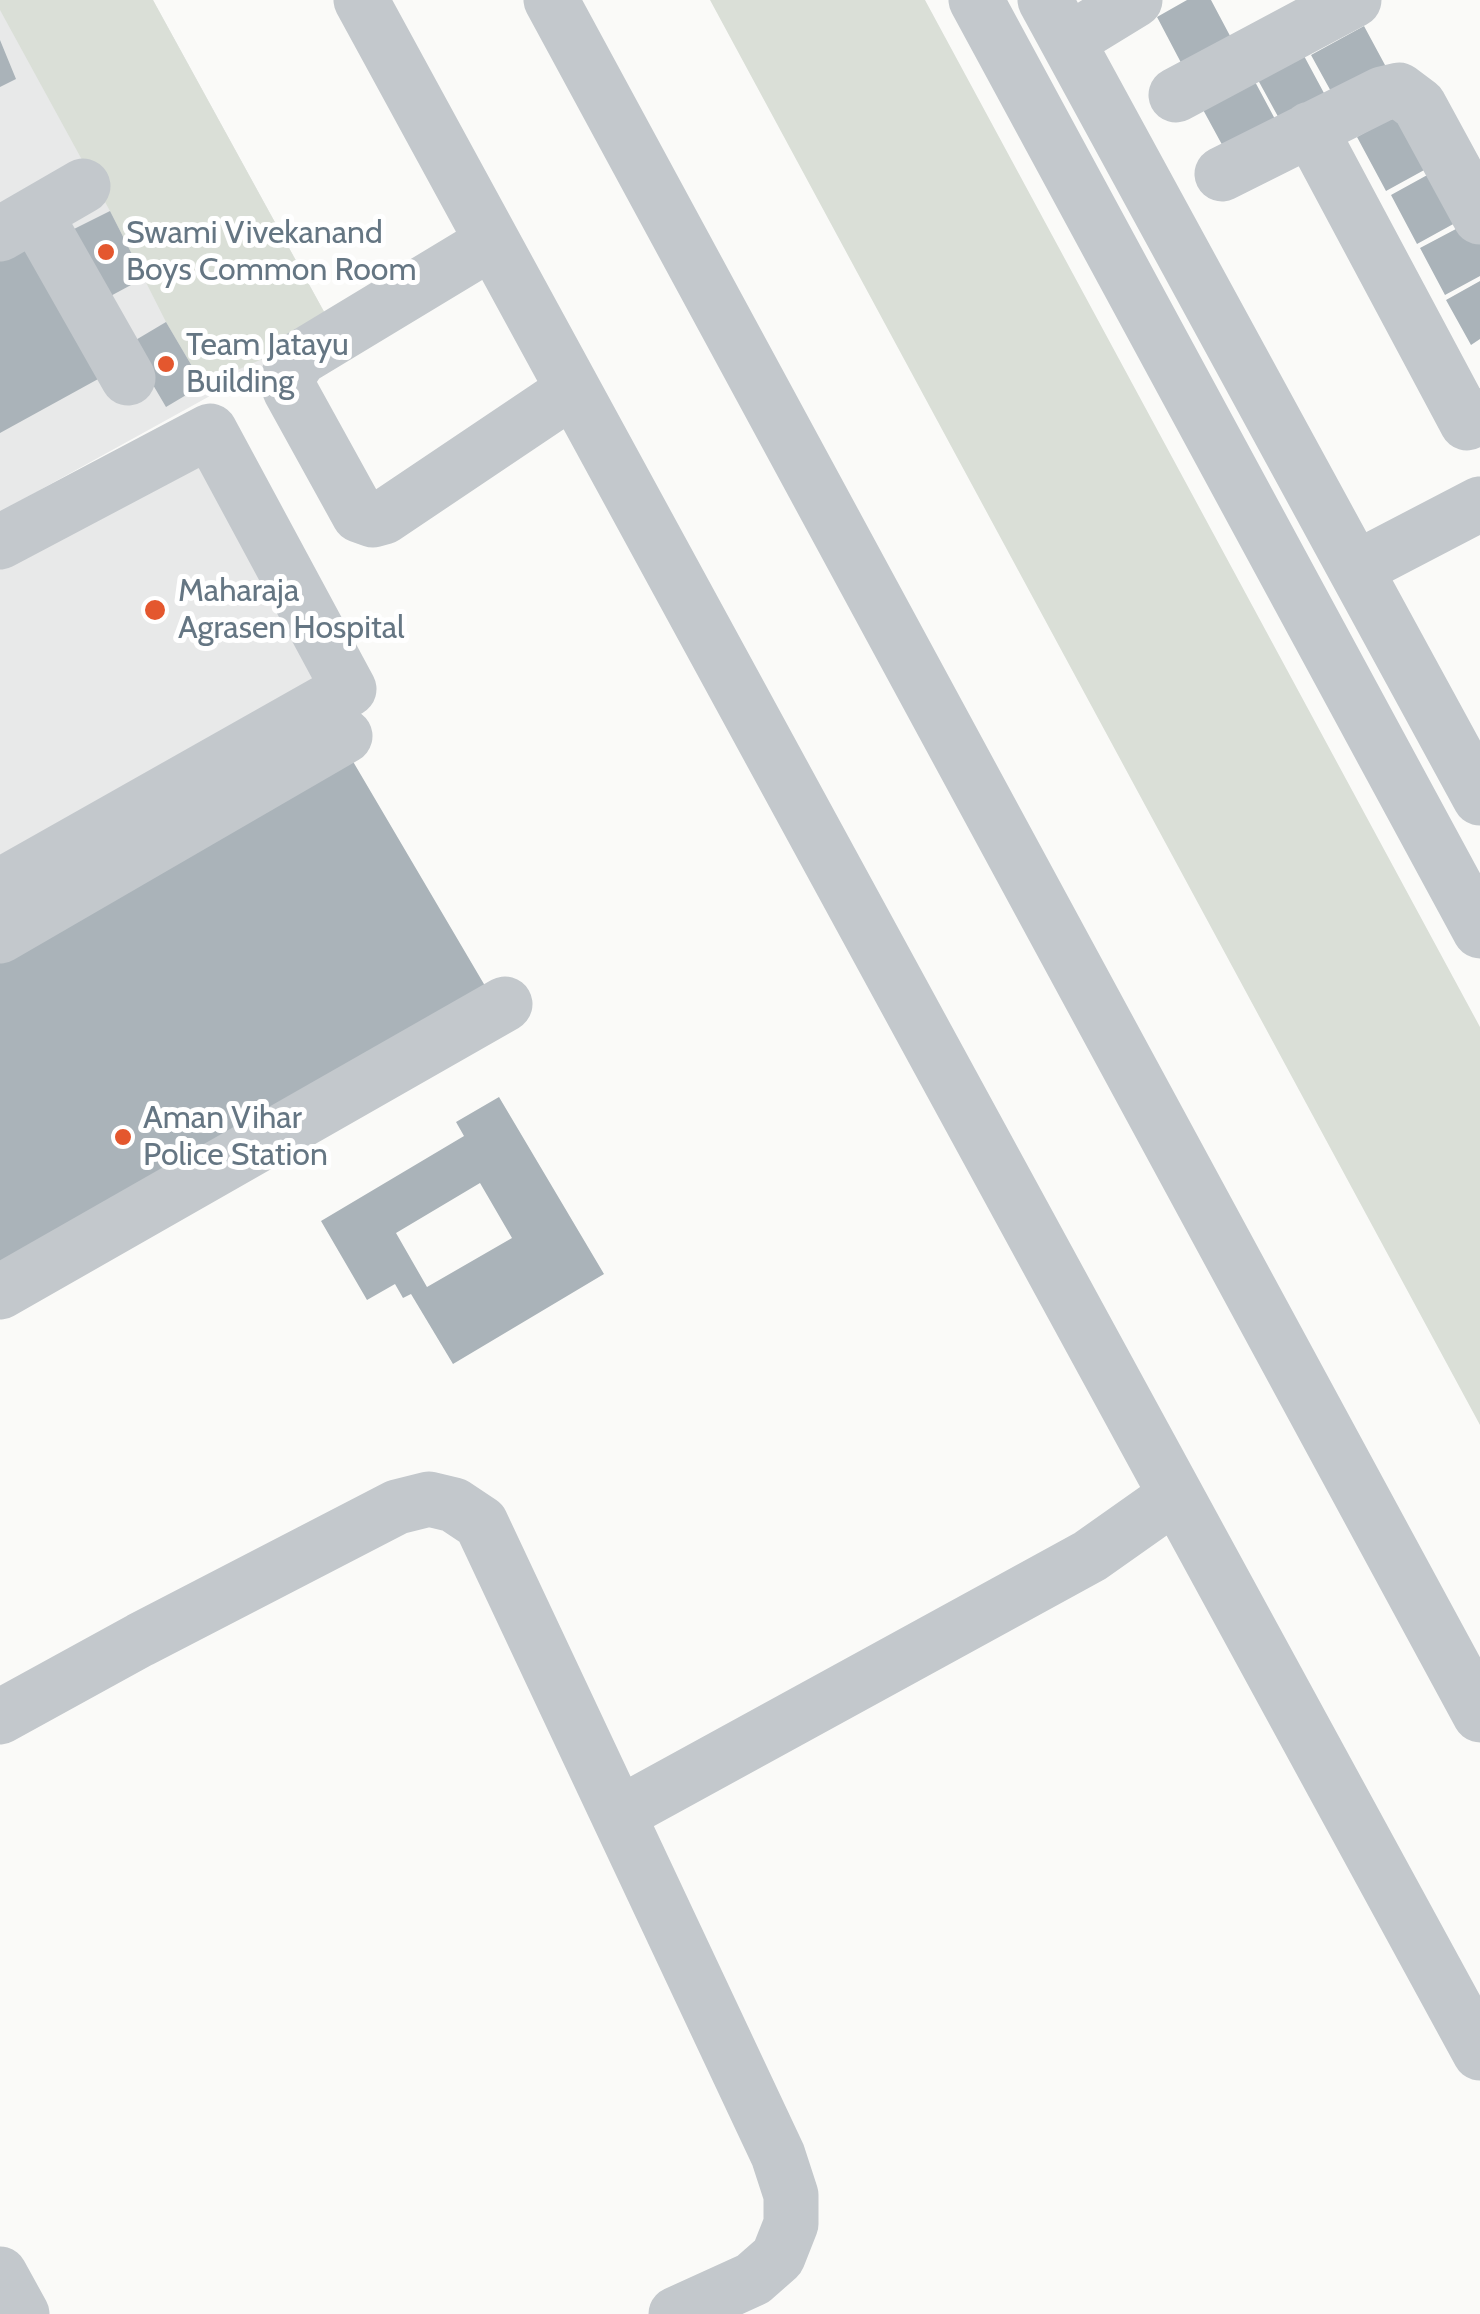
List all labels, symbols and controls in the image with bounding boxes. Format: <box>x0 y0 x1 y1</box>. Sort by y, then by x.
place label: Swami Vivekanand Boys Common Room <box>126 215 416 290</box>
marker: Swami Vivekanand Boys Common Room <box>95 241 117 263</box>
place label: Team Jatayu Building <box>186 327 349 402</box>
marker: Team Jatayu Building <box>155 353 177 375</box>
place label: Maharaja Agrasen Hospital <box>178 573 405 648</box>
marker: Maharaja Agrasen Hospital <box>142 597 168 623</box>
place label: Aman Vihar Police Station <box>143 1100 328 1175</box>
marker: Aman Vihar Police Station <box>112 1126 134 1148</box>

